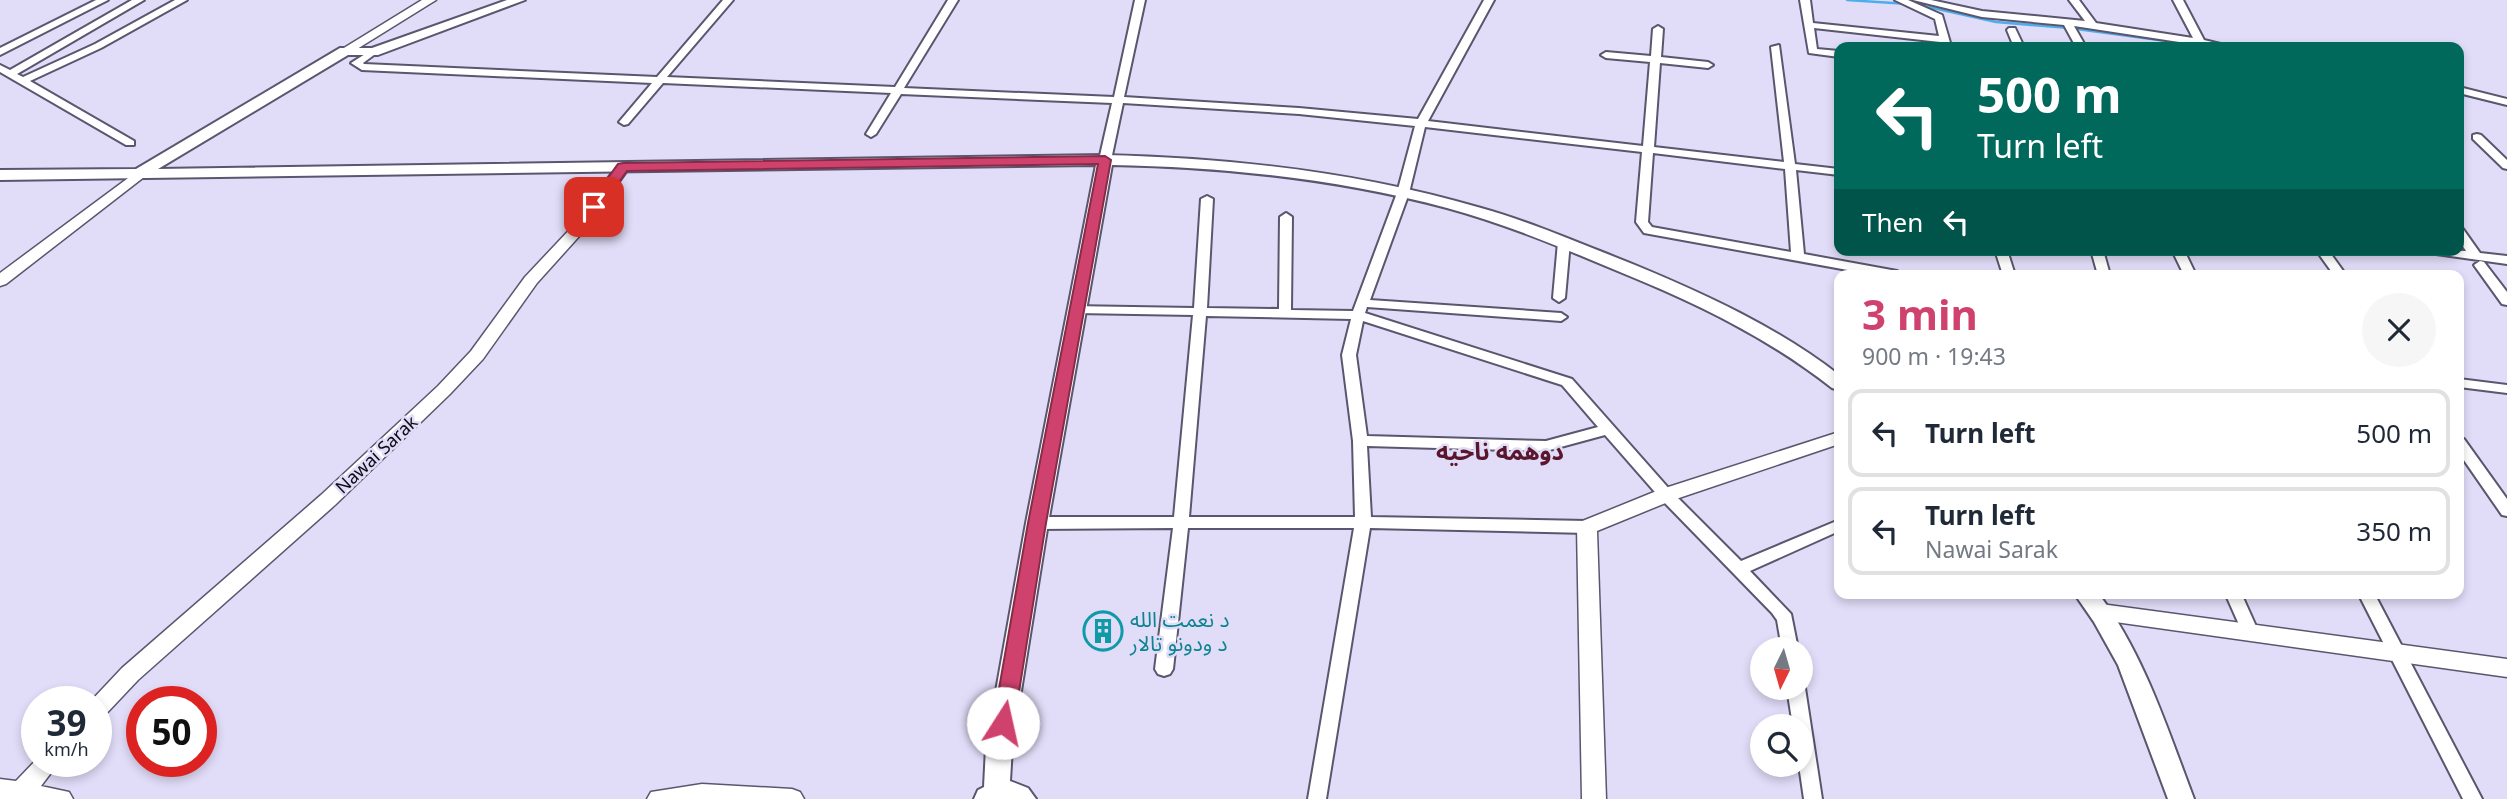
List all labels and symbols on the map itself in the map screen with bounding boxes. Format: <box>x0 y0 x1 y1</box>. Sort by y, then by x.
pin <box>564 177 624 237</box>
street label: Nawai Sarak <box>330 409 423 498</box>
district label: دوهمه ناحیه <box>1436 434 1564 467</box>
place label: د نعمت الله د ودونو تالار <box>1129 605 1230 657</box>
building icon: د نعمت الله د ودونو تالار <box>1082 610 1124 652</box>
north arrow <box>1750 637 1813 700</box>
speed limit sign: 50 <box>126 686 217 777</box>
position arrow <box>966 686 1040 760</box>

